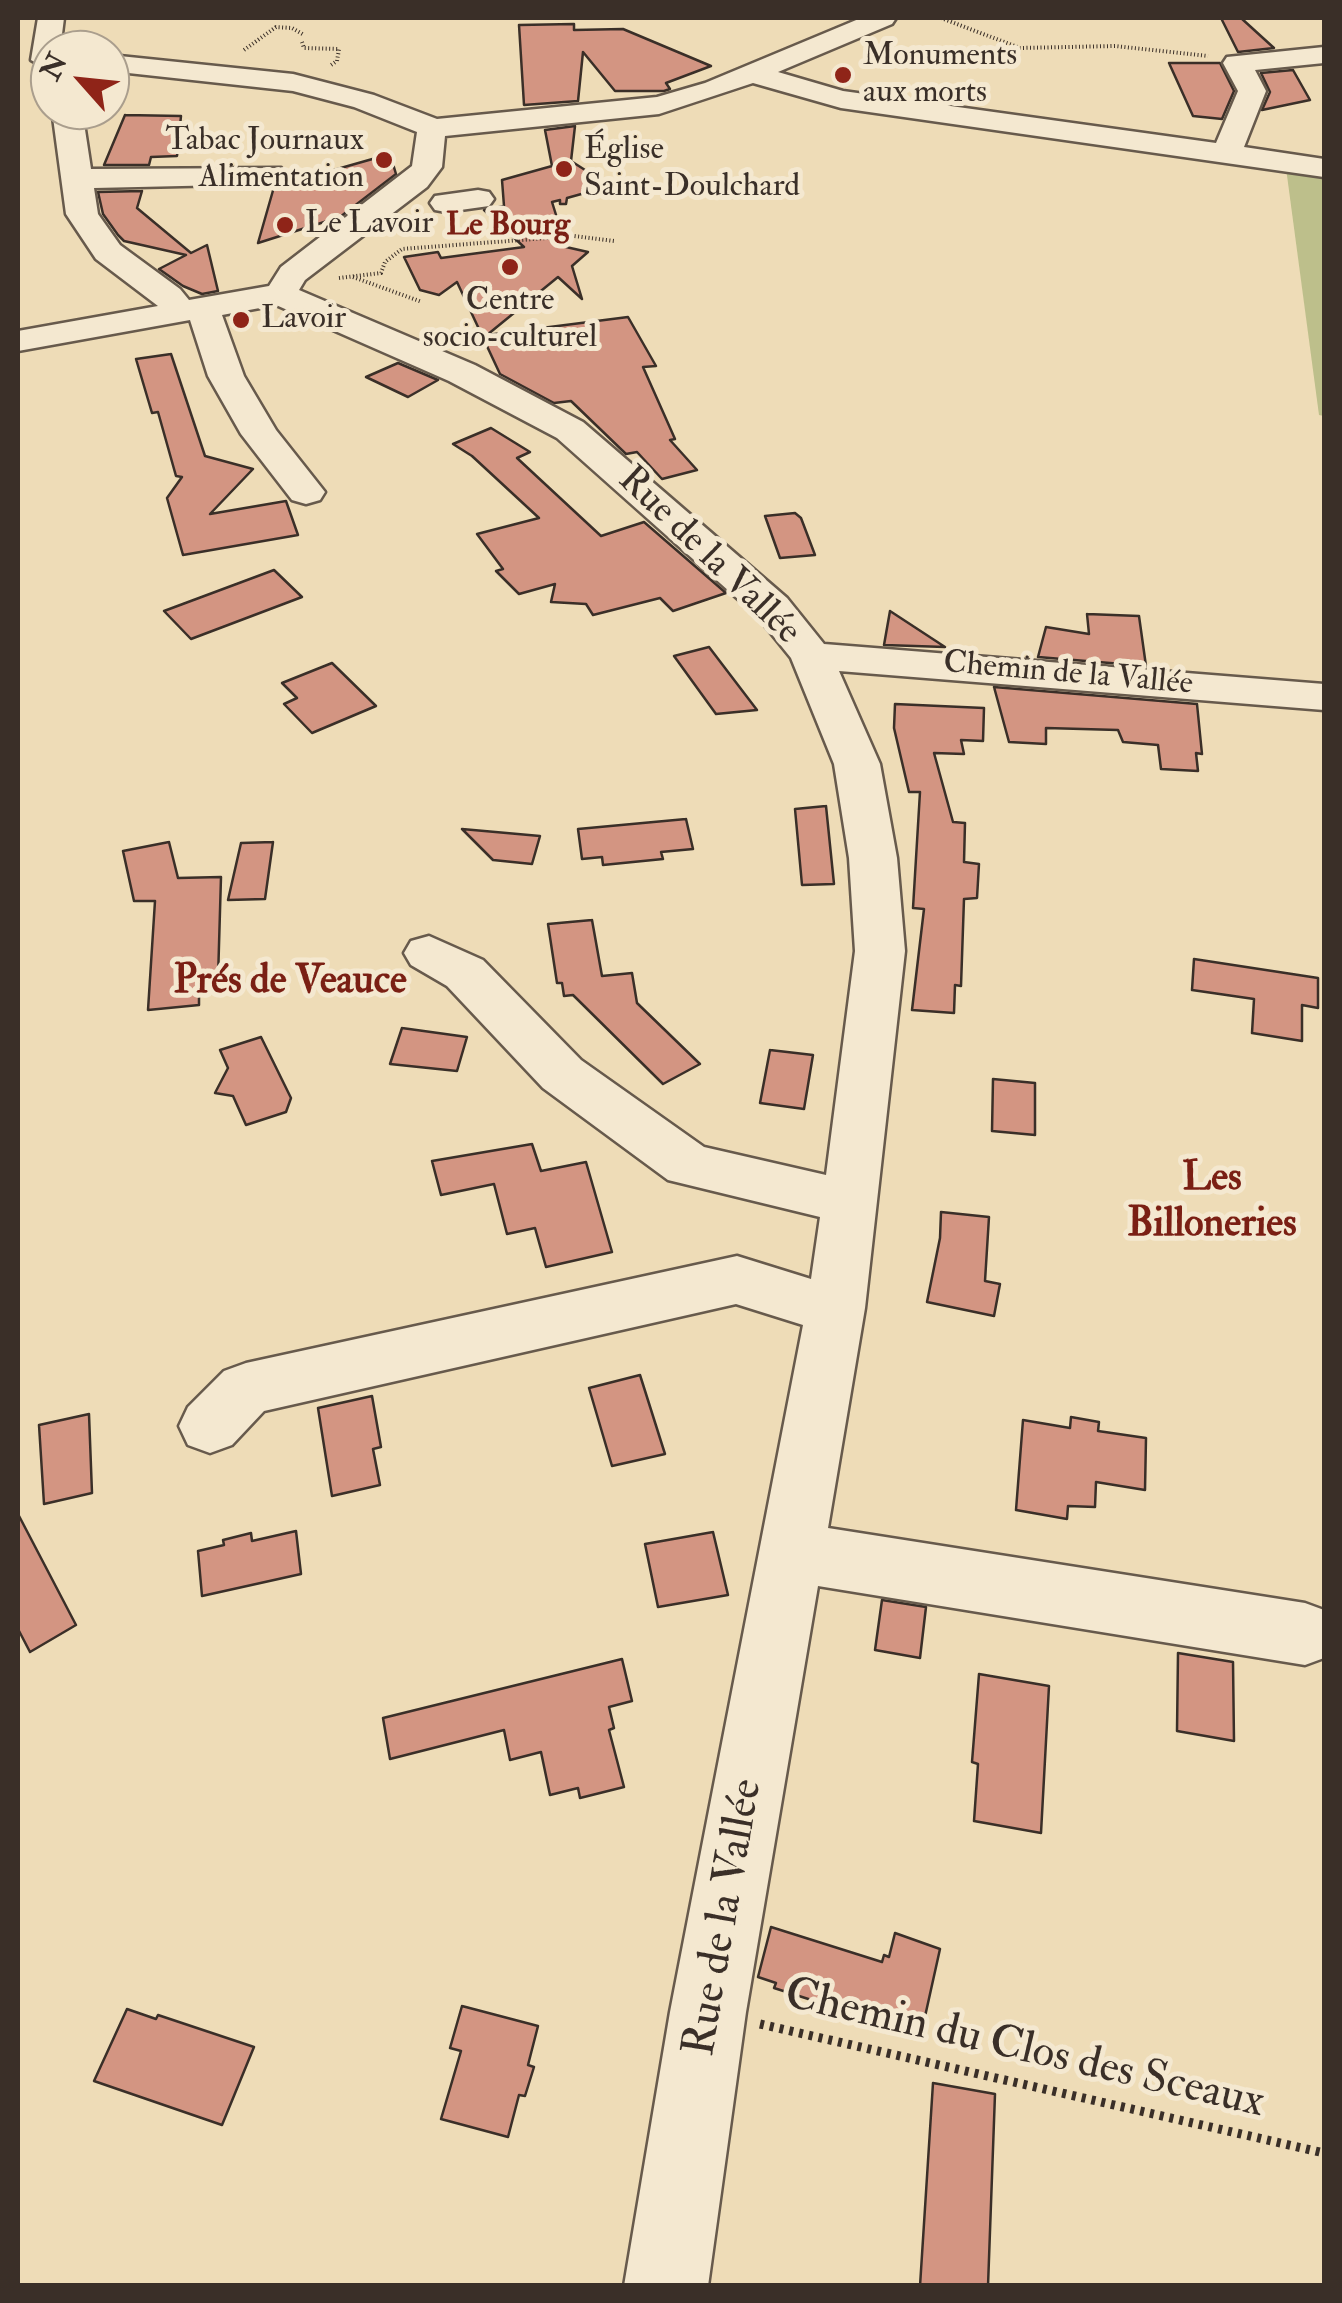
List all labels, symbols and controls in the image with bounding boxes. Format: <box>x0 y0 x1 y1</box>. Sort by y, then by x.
north arrow <box>30 30 130 130</box>
place label: Monuments aux morts <box>863 38 1017 113</box>
text: N <box>33 48 76 86</box>
marker: Monuments aux morts <box>832 64 854 86</box>
place label: Tabac Journaux Alimentation <box>165 123 364 198</box>
place label: Église Saint-Doulchard <box>584 132 800 207</box>
marker: Tabac Journaux Alimentation <box>373 149 395 171</box>
marker: Église Saint-Doulchard <box>553 158 575 180</box>
place label: Le Lavoir <box>305 206 433 244</box>
district label: Le Bourg <box>446 208 570 246</box>
marker: Le Lavoir <box>274 214 296 236</box>
marker: Centre socio-culturel <box>499 256 521 278</box>
place label: Centre socio-culturel <box>423 283 597 358</box>
place label: Lavoir <box>261 301 346 339</box>
marker: Lavoir <box>230 309 252 331</box>
street label: Rue de la Vallée <box>607 458 809 656</box>
street label: Chemin de la Vallée <box>942 645 1194 705</box>
district label: Prés de Veauce <box>173 959 407 1007</box>
district label: Les Billoneries <box>1127 1156 1297 1250</box>
street label: Rue de la Vallée <box>675 1775 777 2061</box>
street label: Chemin du Clos des Sceaux <box>779 1970 1269 2132</box>

